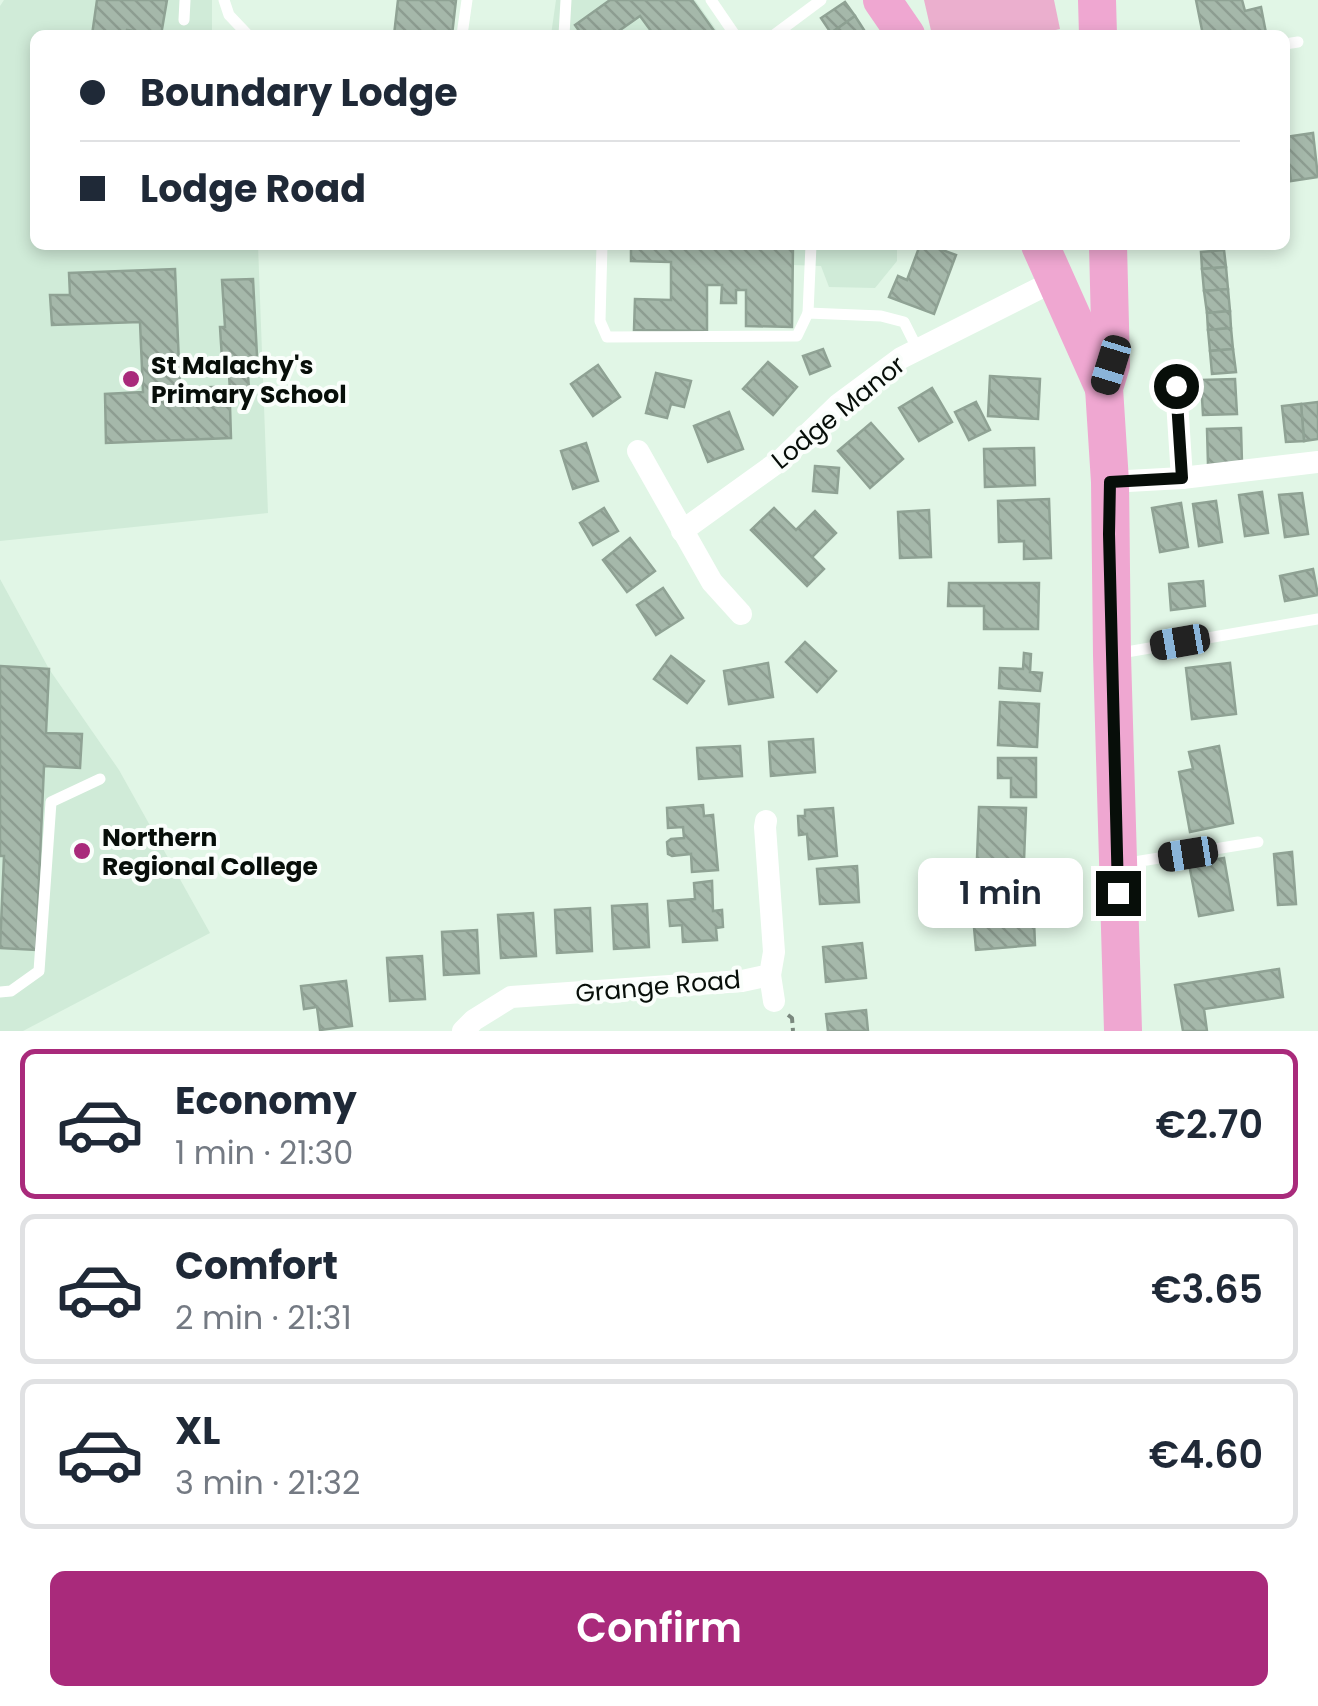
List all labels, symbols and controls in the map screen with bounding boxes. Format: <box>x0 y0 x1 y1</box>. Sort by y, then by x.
text: Boundary Lodge <box>140 66 458 119</box>
text: Lodge Road <box>140 162 366 215</box>
car <box>1088 332 1134 398</box>
place label: St Malachy's Primary School <box>151 348 347 412</box>
street label: Lodge Manor <box>764 348 912 477</box>
route start <box>1154 364 1199 409</box>
marker: St Malachy's Primary School <box>120 368 142 390</box>
car <box>1148 622 1212 662</box>
place label: Northern Regional College <box>102 820 318 884</box>
car <box>1156 834 1220 874</box>
marker: Northern Regional College <box>71 840 93 862</box>
callout: 1 min <box>918 858 1083 928</box>
text: 1 min <box>959 870 1042 915</box>
route end <box>1096 871 1141 916</box>
street label: Grange Road <box>574 962 742 1011</box>
text: Economy <box>175 1074 357 1127</box>
icon: car <box>55 1079 145 1169</box>
text: €2.70 <box>1156 1098 1263 1151</box>
text: 1 min · 21:30 <box>175 1130 353 1175</box>
text: Comfort <box>175 1239 338 1292</box>
icon: car <box>55 1244 145 1334</box>
text: €3.65 <box>1151 1263 1263 1316</box>
text: 2 min · 21:31 <box>175 1295 352 1340</box>
text: XL <box>175 1404 220 1457</box>
icon: car <box>55 1409 145 1499</box>
text: €4.60 <box>1149 1428 1263 1481</box>
text: 3 min · 21:32 <box>175 1460 360 1505</box>
button: Confirm <box>50 1571 1268 1686</box>

